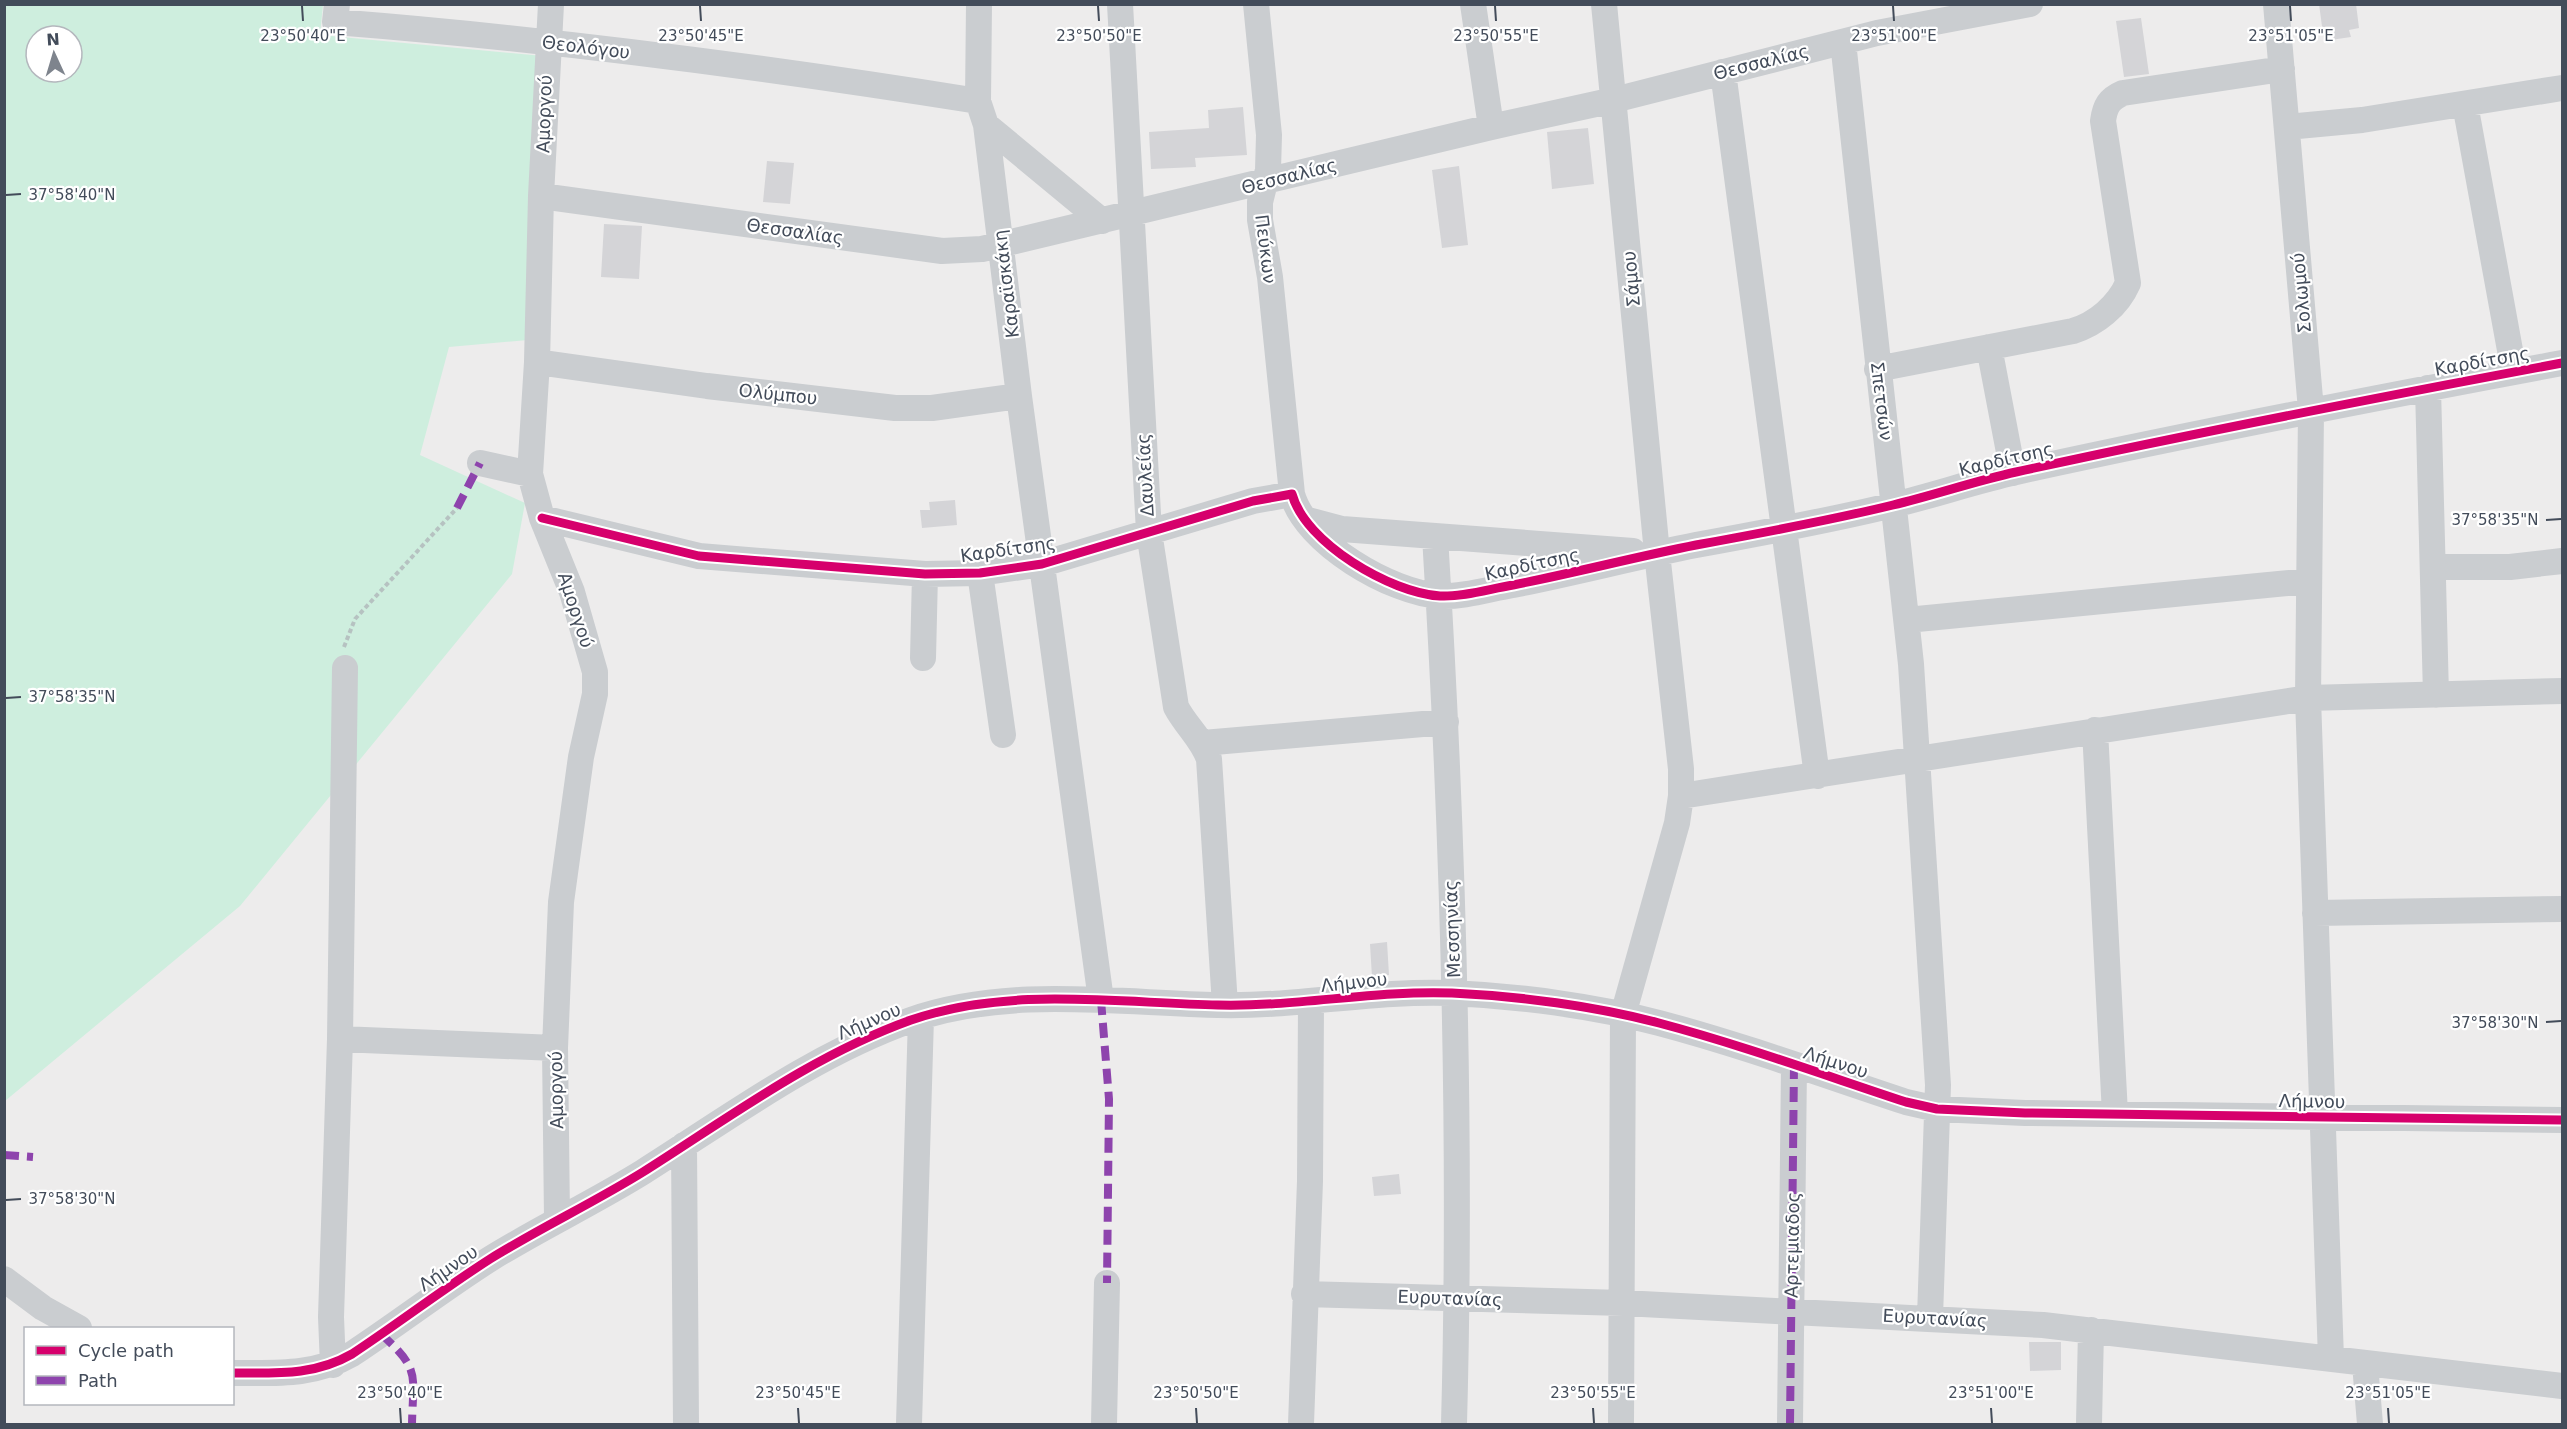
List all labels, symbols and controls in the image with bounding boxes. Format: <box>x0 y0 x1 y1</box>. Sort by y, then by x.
north arrow <box>24 24 84 84</box>
text: 23°50'40"E <box>260 27 346 45</box>
text: 23°50'45"E <box>658 27 744 45</box>
text: 23°50'50"E <box>1056 27 1142 45</box>
text: 23°50'55"E <box>1453 27 1539 45</box>
text: 23°51'00"E <box>1851 27 1937 45</box>
text: 23°51'05"E <box>2248 27 2334 45</box>
text: N <box>46 30 60 49</box>
street label: Θεολόγου <box>541 31 631 63</box>
street label: Θεσσαλίας <box>1711 40 1811 84</box>
street label: Αμοργού <box>532 75 556 153</box>
street label: Θεσσαλίας <box>1239 154 1339 198</box>
text: 37°58'40"N <box>28 186 116 204</box>
street label: Πεύκων <box>1251 213 1281 285</box>
street label: Θεσσαλίας <box>745 214 845 248</box>
street label: Καραϊσκάκη <box>989 229 1023 339</box>
street label: Σάμου <box>1618 250 1644 308</box>
street label: Σολωμού <box>2287 252 2315 334</box>
street label: Καρδίτσης <box>2433 342 2531 380</box>
street label: Σπετσών <box>1867 360 1897 442</box>
street label: Ολύμπου <box>738 379 818 409</box>
street label: Δαυλείας <box>1132 433 1158 517</box>
street label: Καρδίτσης <box>1957 438 2055 480</box>
text: 37°58'35"N <box>2451 511 2539 529</box>
street label: Καρδίτσης <box>959 532 1057 566</box>
street label: Καρδίτσης <box>1483 544 1581 584</box>
street label: Αμοργού <box>554 570 598 650</box>
text: 37°58'35"N <box>28 688 116 706</box>
street label: Μεσσηνίας <box>1440 880 1464 978</box>
street label: Λήμνου <box>1320 968 1388 996</box>
street label: Λήμνου <box>834 998 904 1044</box>
text: 37°58'30"N <box>2451 1014 2539 1032</box>
street label: Λήμνου <box>1801 1042 1871 1082</box>
street label: Αμοργού <box>545 1051 567 1129</box>
street label: Λήμνου <box>2278 1090 2346 1112</box>
text: 37°58'30"N <box>28 1190 116 1208</box>
street label: Αρτεμιαδος <box>1781 1192 1803 1298</box>
street label: Λήμνου <box>414 1241 482 1295</box>
street label: Ευρυτανίας <box>1397 1286 1503 1310</box>
street label: Ευρυτανίας <box>1882 1305 1988 1331</box>
legend <box>24 1327 234 1405</box>
text: Cycle path <box>78 1340 174 1361</box>
text: Path <box>78 1370 118 1391</box>
text: 23°50'40"E <box>357 1384 443 1402</box>
text: 23°50'45"E <box>755 1384 841 1402</box>
text: 23°50'50"E <box>1153 1384 1239 1402</box>
text: 23°50'55"E <box>1550 1384 1636 1402</box>
text: 23°51'00"E <box>1948 1384 2034 1402</box>
text: 23°51'05"E <box>2345 1384 2431 1402</box>

